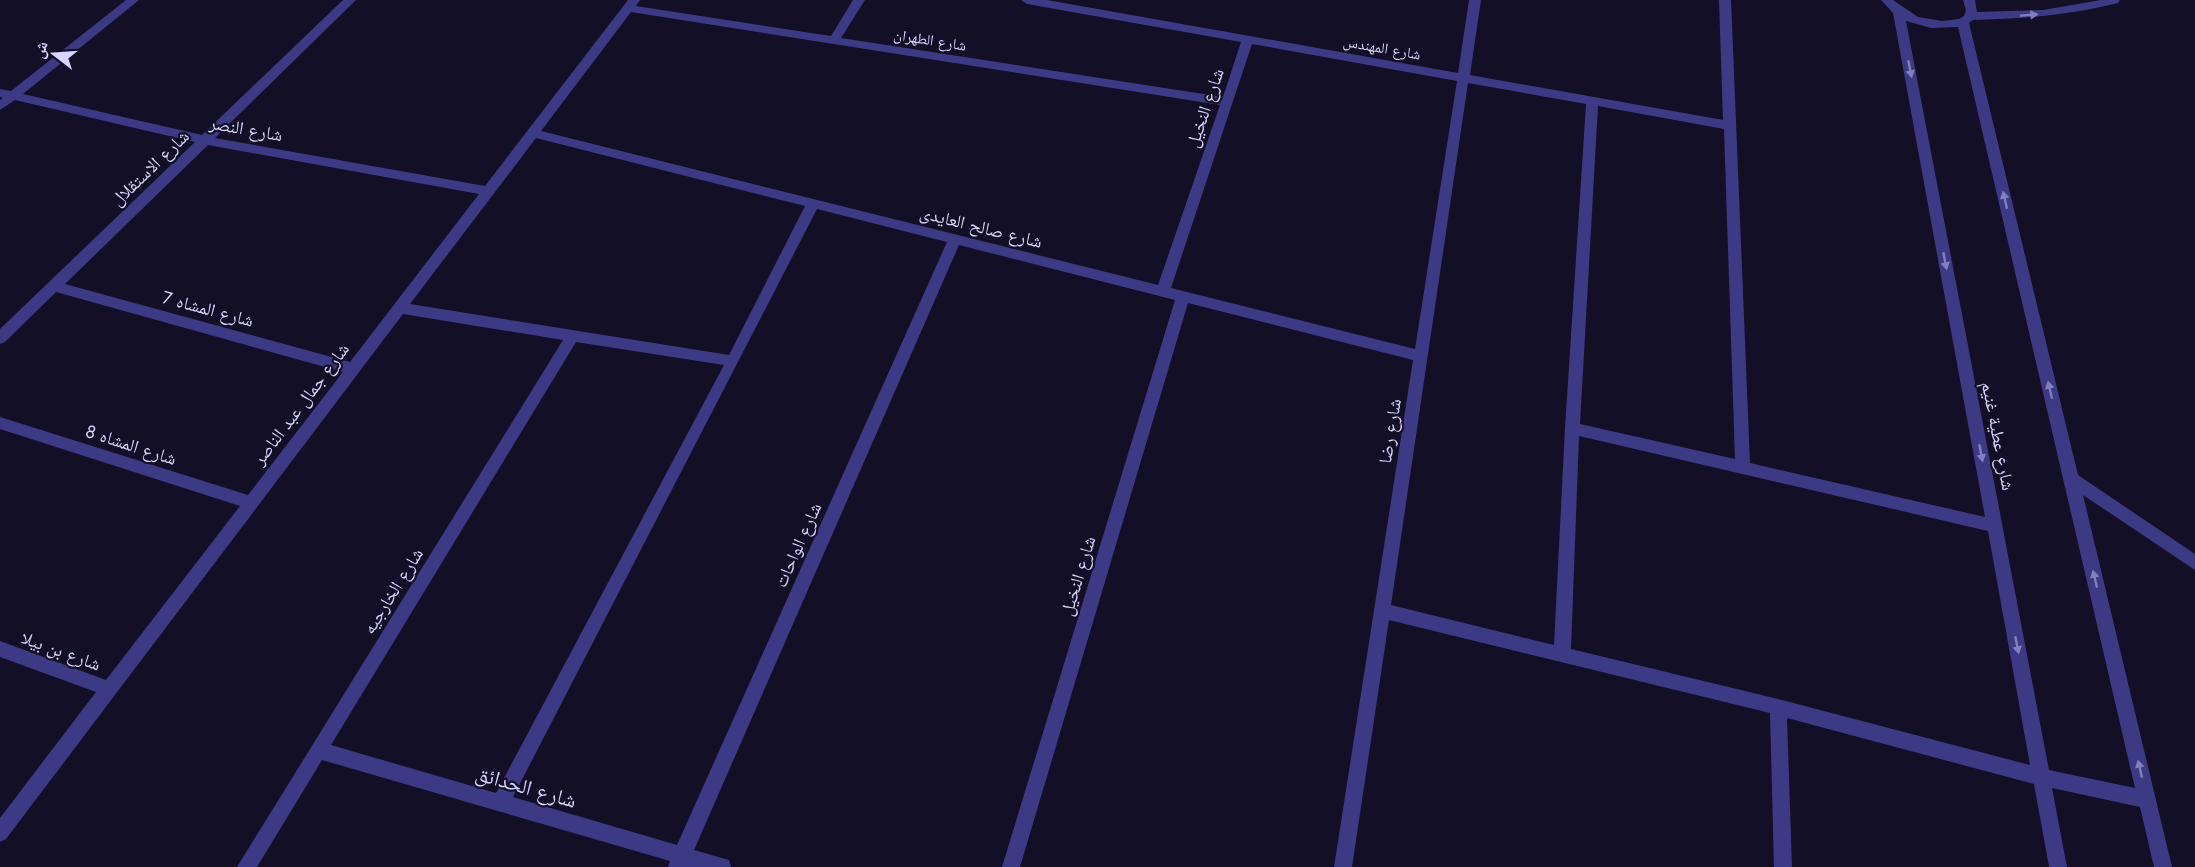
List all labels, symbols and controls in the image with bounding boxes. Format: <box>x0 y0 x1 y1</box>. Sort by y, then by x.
one-way arrow <box>2019 10 2038 19</box>
street label: شارع الطهران <box>892 23 968 57</box>
north arrow <box>24 24 84 84</box>
street label: شارع المهندس <box>1341 30 1423 66</box>
text: ش <box>27 38 54 61</box>
one-way arrow <box>1906 60 1915 79</box>
street label: شارع النخيل <box>1179 65 1231 151</box>
street label: شارع النصر <box>206 110 285 148</box>
street label: شارع الاستقلال <box>105 124 195 212</box>
one-way arrow <box>2000 190 2009 209</box>
street label: شارع صالح العايدى <box>917 199 1045 255</box>
one-way arrow <box>1941 252 1950 271</box>
street label: شارع المشاه 7 <box>159 284 257 334</box>
street label: شارع جمال عبد الناصر <box>246 338 356 471</box>
street label: شارع عطية غنيم <box>1975 379 2021 493</box>
one-way arrow <box>2045 380 2055 399</box>
street label: شارع رضا <box>1372 397 1408 465</box>
street label: شارع المشاه 8 <box>82 418 180 472</box>
one-way arrow <box>1977 443 1986 462</box>
street label: شارع الواحات <box>768 498 828 592</box>
street label: شارع النخيل <box>1054 533 1102 619</box>
street label: شارع الخارجيه <box>356 543 430 639</box>
one-way arrow <box>2090 570 2099 589</box>
street label: شارع بن بيلا <box>18 625 104 677</box>
one-way arrow <box>2013 635 2022 654</box>
street label: شارع الحدائق <box>472 758 580 816</box>
one-way arrow <box>2134 760 2144 778</box>

